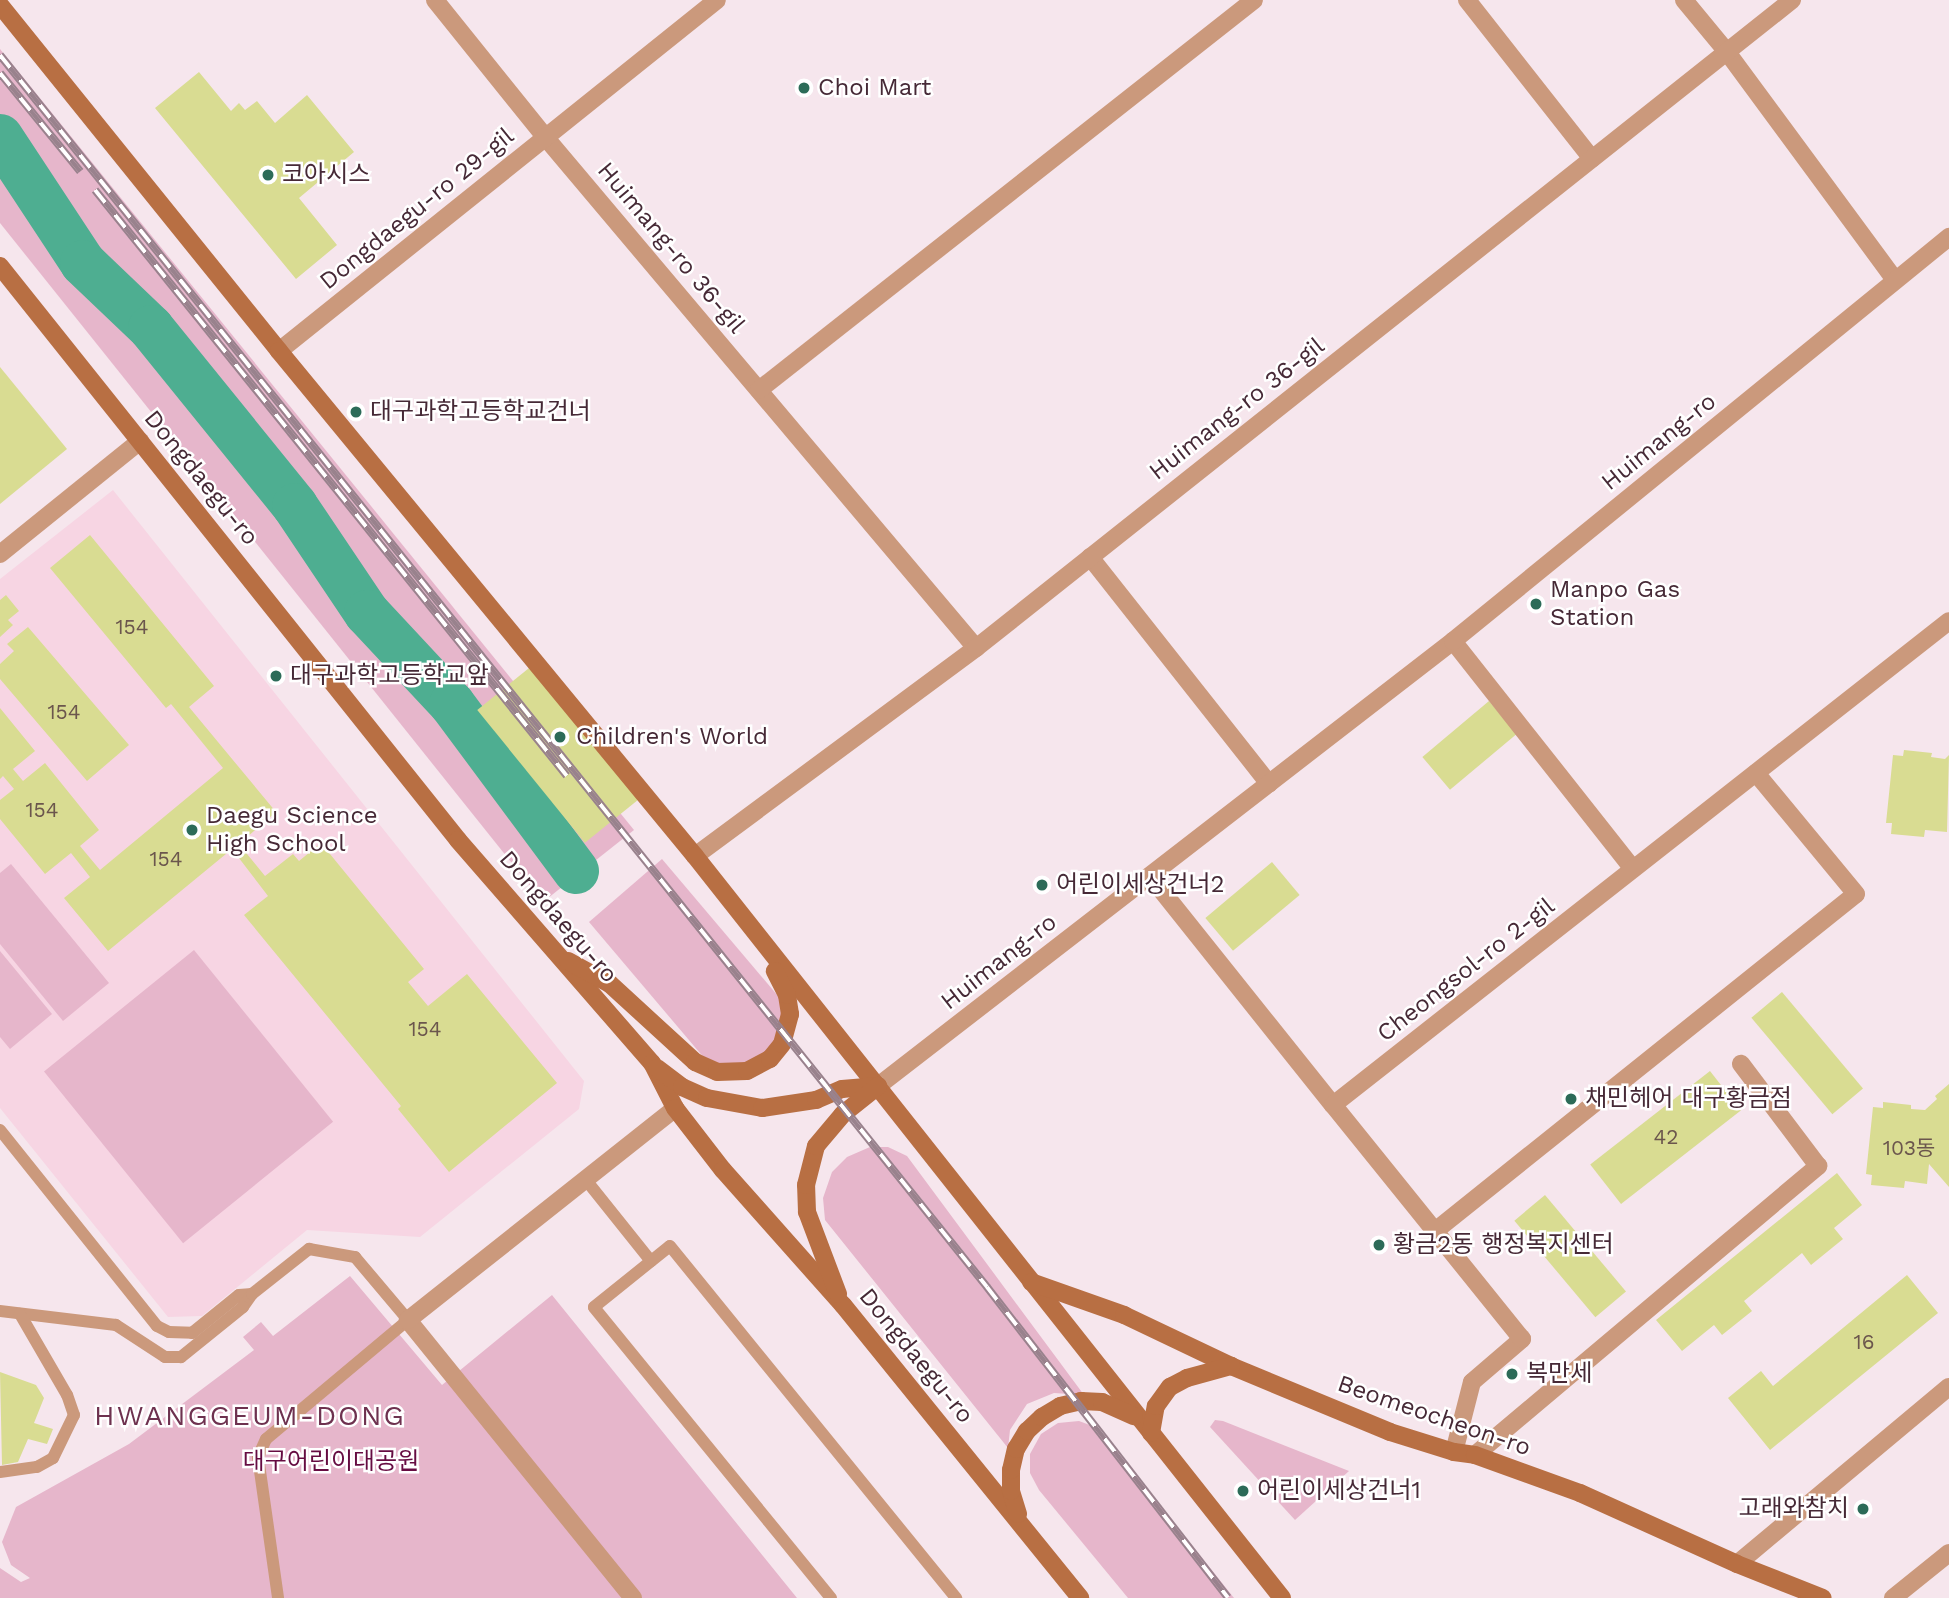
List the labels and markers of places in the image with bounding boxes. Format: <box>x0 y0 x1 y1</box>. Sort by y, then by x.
place label: Choi Mart <box>818 74 931 102</box>
marker: Choi Mart <box>796 80 812 96</box>
place label: 코아시스 <box>282 161 370 189</box>
marker: 코아시스 <box>260 167 276 183</box>
place label: 대구과학고등학교건너 <box>370 398 591 426</box>
marker: 대구과학고등학교건너 <box>348 404 364 420</box>
place label: Manpo Gas Station <box>1550 576 1680 632</box>
marker: Manpo Gas Station <box>1528 596 1544 612</box>
place label: 대구과학고등학교앞 <box>290 662 489 690</box>
marker: 대구과학고등학교앞 <box>268 668 284 684</box>
place label: Children's World <box>576 723 769 751</box>
marker: Children's World <box>550 727 570 747</box>
place label: Daegu Science High School <box>206 802 378 858</box>
marker: Daegu Science High School <box>184 822 200 838</box>
place label: 어린이세상건너2 <box>1056 871 1225 899</box>
marker: 어린이세상건너2 <box>1034 877 1050 893</box>
place label: 채민헤어 대구황금점 <box>1585 1085 1792 1113</box>
marker: 채민헤어 대구황금점 <box>1563 1091 1579 1107</box>
place label: 황금2동 행정복지센터 <box>1393 1231 1614 1259</box>
marker: 황금2동 행정복지센터 <box>1371 1237 1387 1253</box>
place label: 복만세 <box>1526 1360 1592 1388</box>
marker: 복만세 <box>1504 1366 1520 1382</box>
place label: 어린이세상건너1 <box>1257 1477 1421 1505</box>
marker: 어린이세상건너1 <box>1235 1483 1251 1499</box>
place label: 고래와참치 <box>1739 1495 1849 1523</box>
marker: 고래와참치 <box>1855 1501 1871 1517</box>

